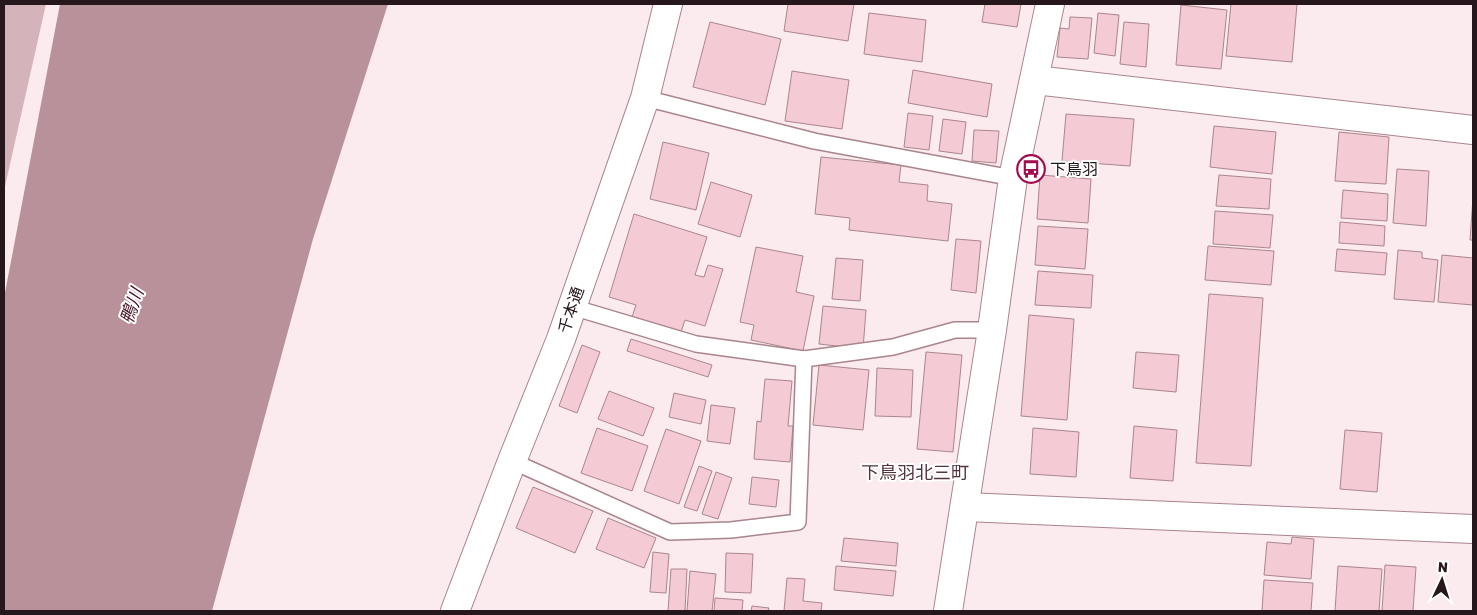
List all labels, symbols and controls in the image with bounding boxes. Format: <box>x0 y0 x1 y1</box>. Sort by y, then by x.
bus stop icon: 下鳥羽 <box>1016 154 1046 184</box>
place label: 下鳥羽 <box>1050 160 1098 179</box>
water label: 鴨川 <box>116 284 149 327</box>
street label: 千本通 <box>554 284 588 336</box>
district label: 下鳥羽北三町 <box>861 462 969 484</box>
north arrow <box>1417 555 1467 605</box>
text: N <box>1437 559 1448 576</box>

